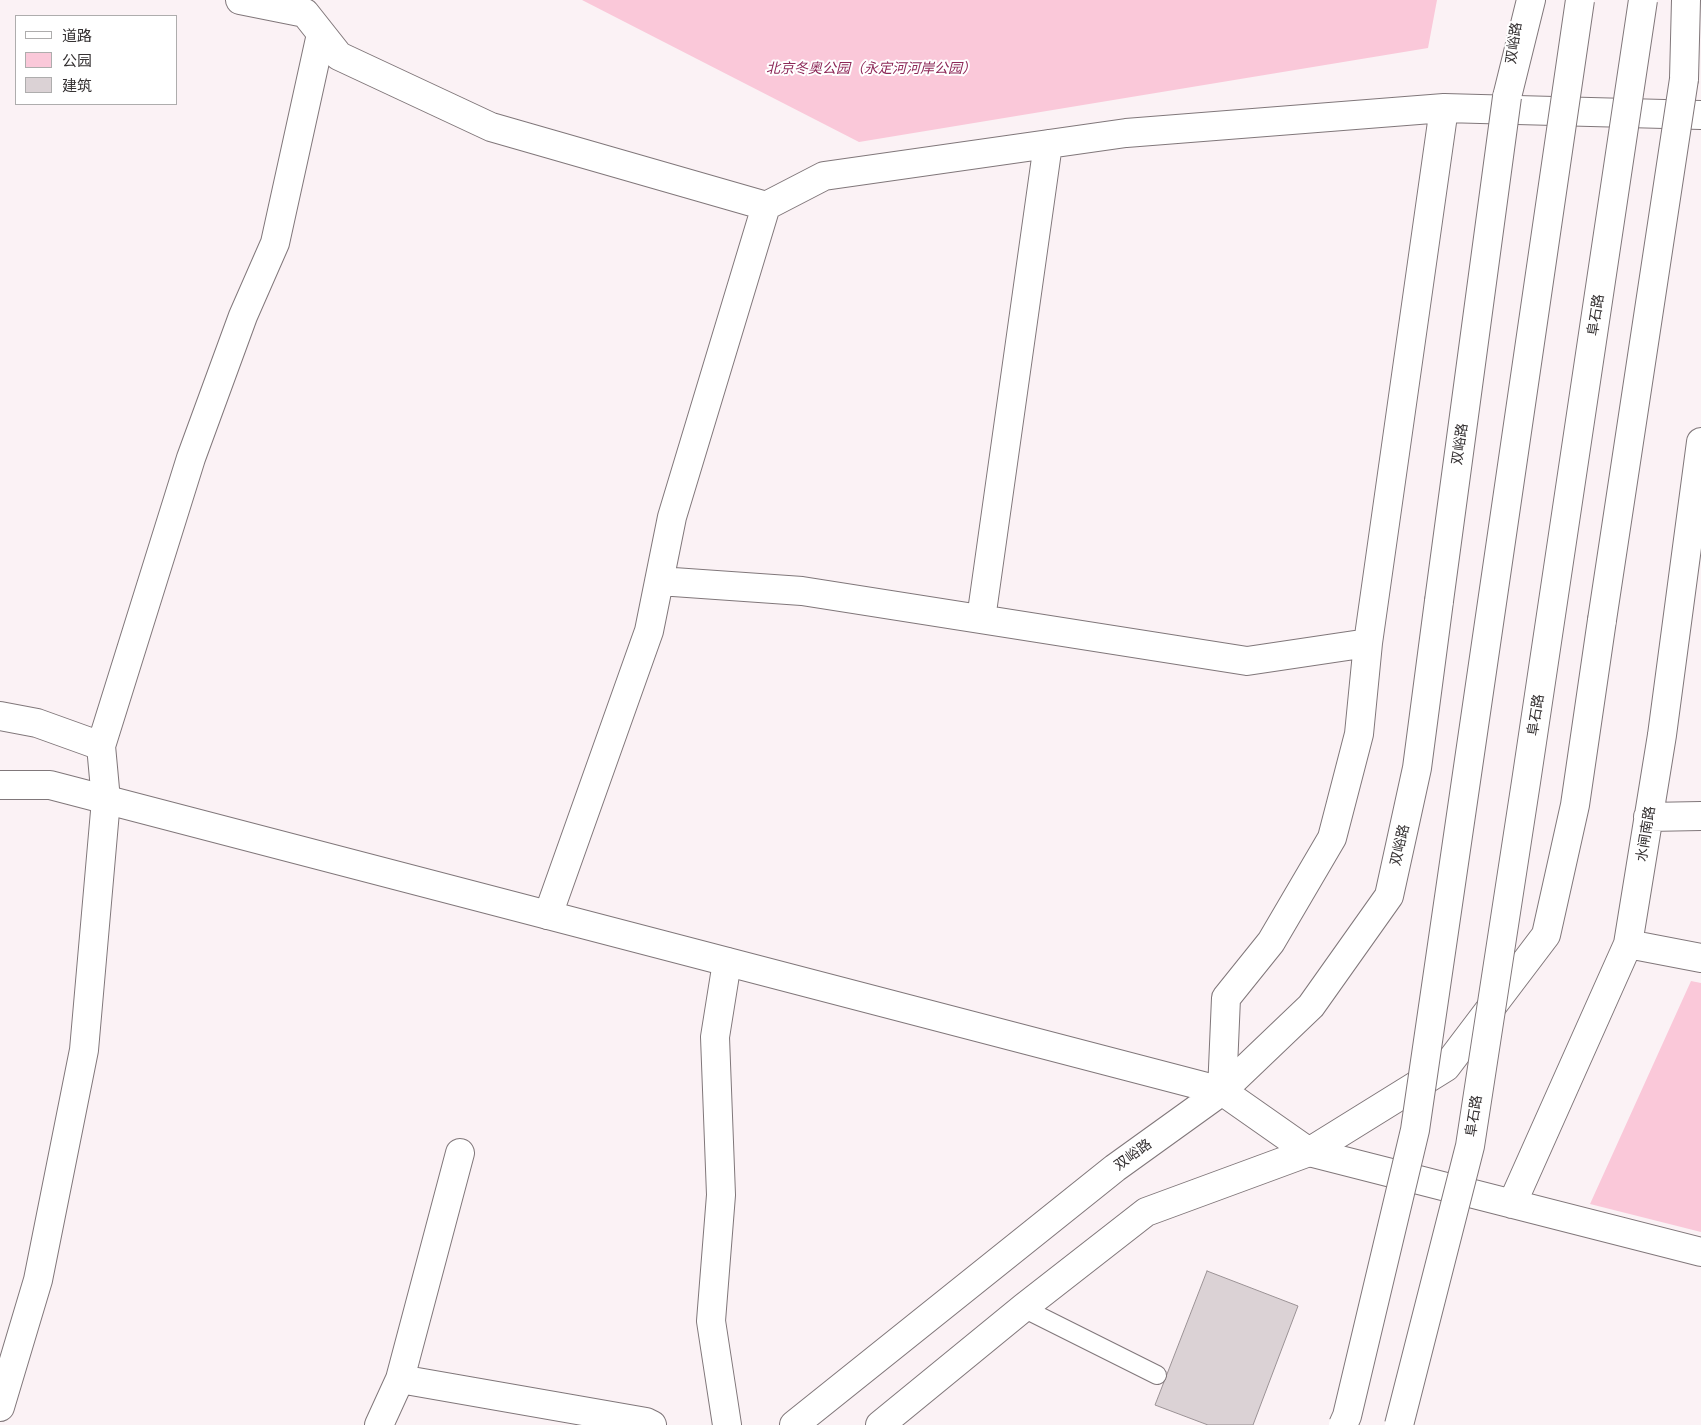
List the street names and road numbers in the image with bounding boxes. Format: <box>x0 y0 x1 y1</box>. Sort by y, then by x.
street label: 双峪路 <box>1503 21 1525 65</box>
street label: 阜石路 <box>1584 293 1608 337</box>
street label: 双峪路 <box>1449 422 1471 466</box>
street label: 阜石路 <box>1524 693 1548 737</box>
street label: 水闸南路 <box>1633 805 1659 863</box>
street label: 双峪路 <box>1387 823 1413 867</box>
street label: 阜石路 <box>1462 1094 1486 1138</box>
street label: 双峪路 <box>1111 1136 1155 1174</box>

